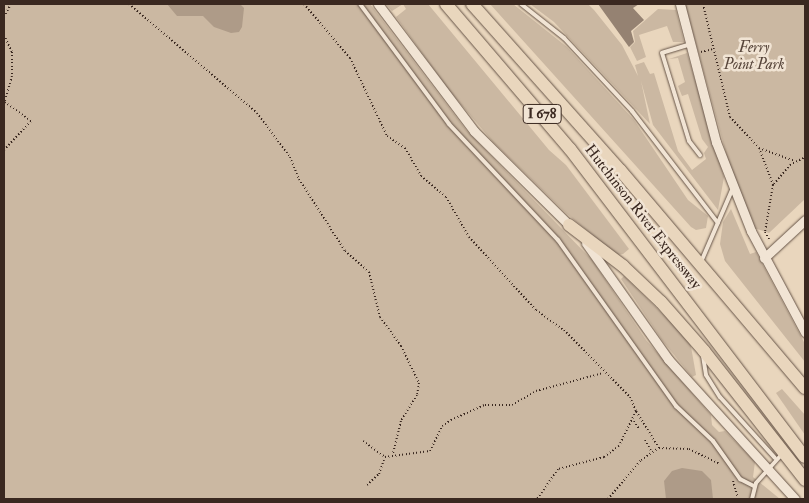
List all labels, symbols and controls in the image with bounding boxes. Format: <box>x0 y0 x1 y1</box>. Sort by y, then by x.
park label: Ferry Point Park <box>724 38 784 73</box>
road number: I 678 <box>522 102 562 126</box>
street label: Hutchinson River Expressway <box>581 141 705 293</box>

